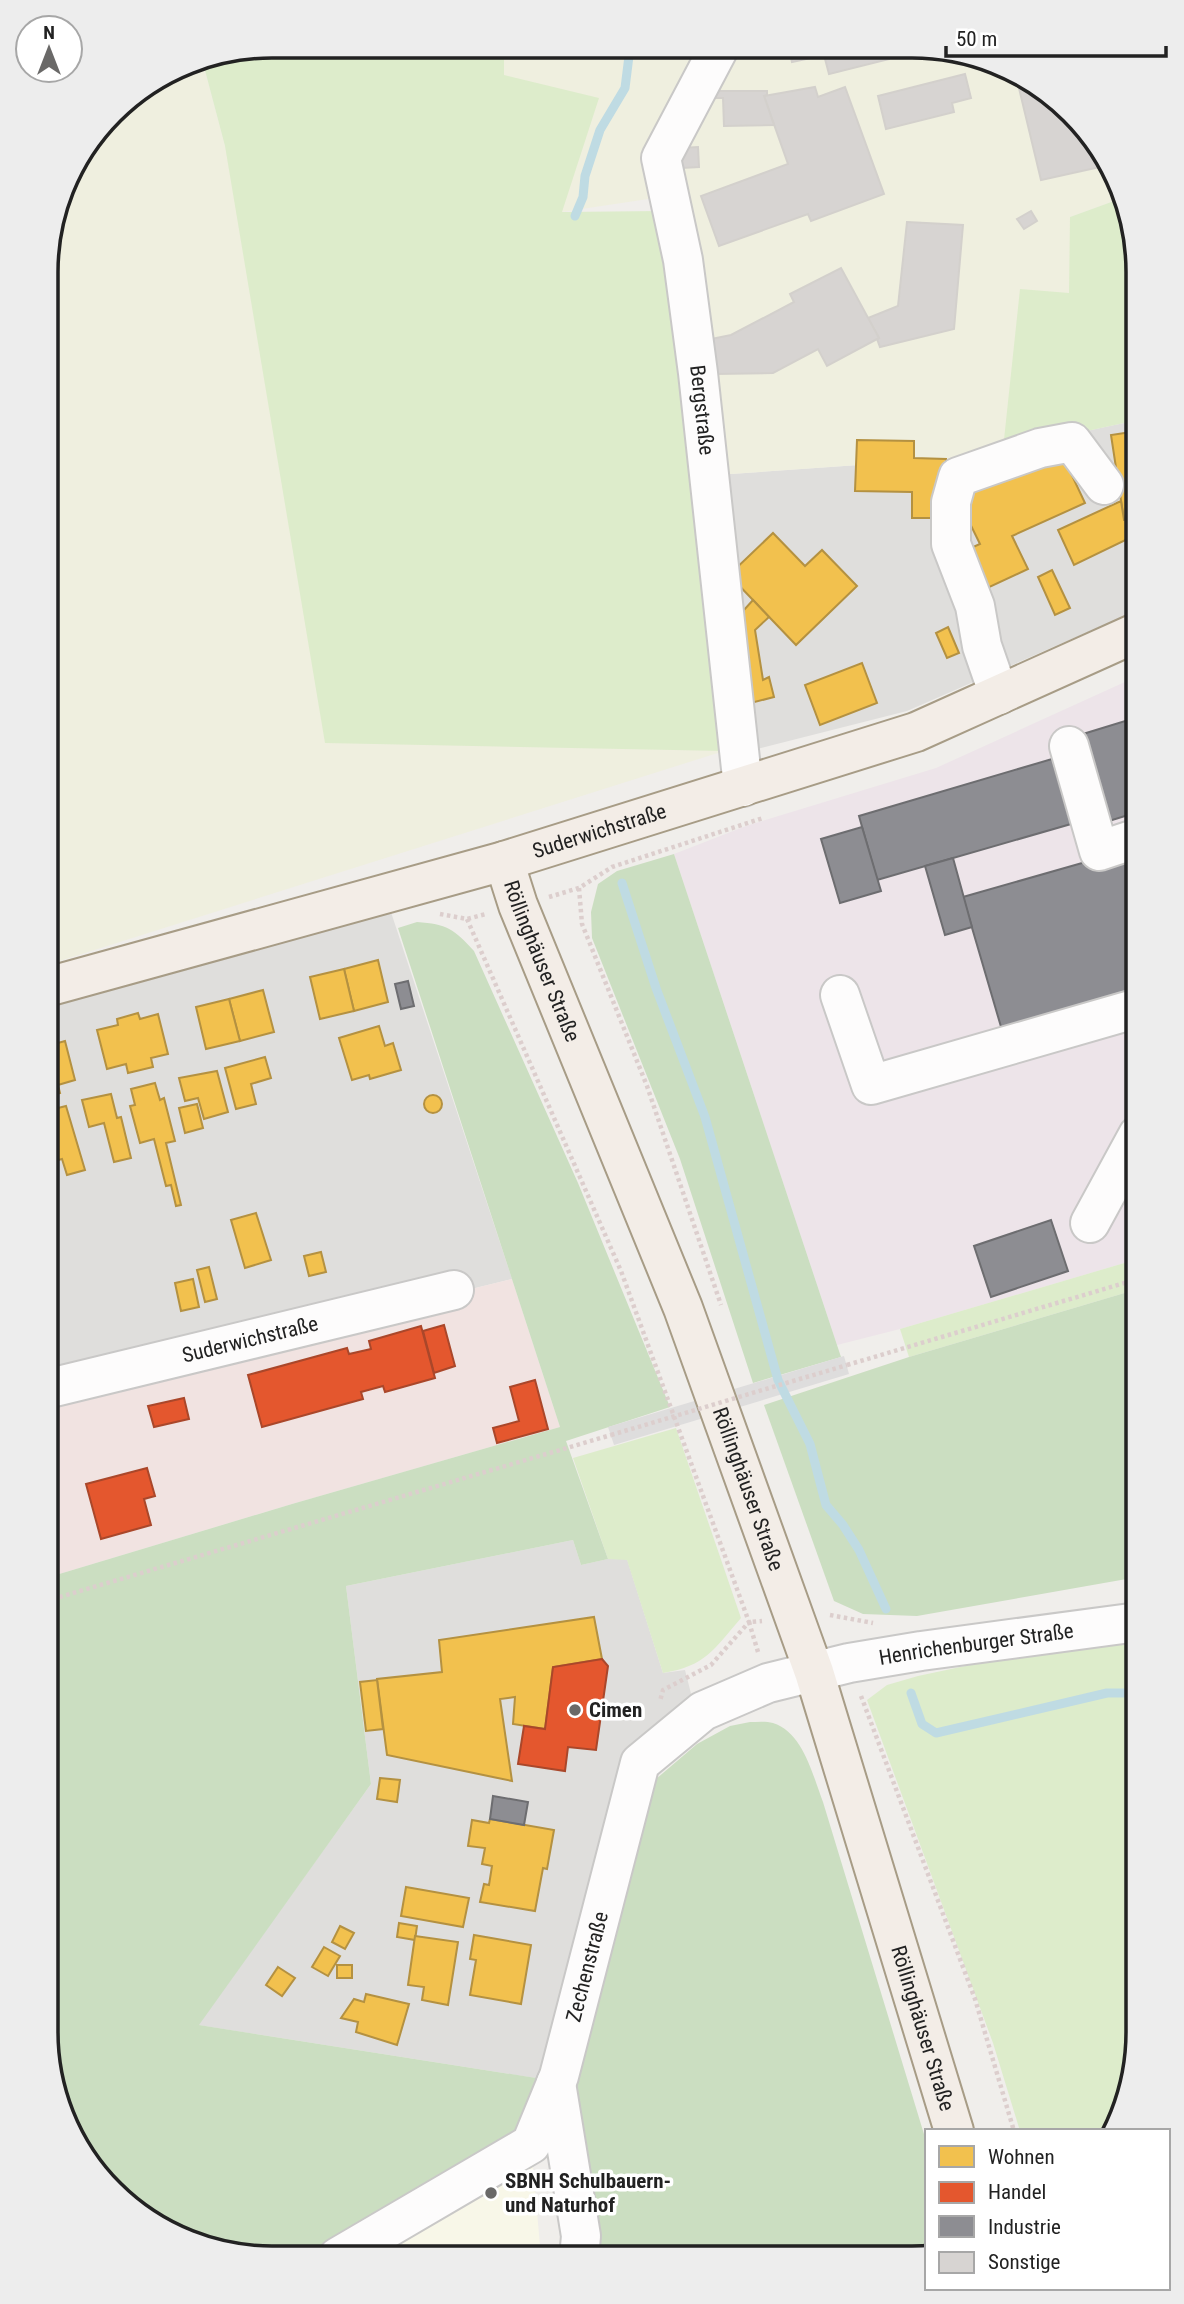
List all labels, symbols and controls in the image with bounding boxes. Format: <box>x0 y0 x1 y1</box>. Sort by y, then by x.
north arrow <box>14 14 84 84</box>
scale bar <box>946 14 1166 58</box>
text: N <box>43 21 55 44</box>
text: 50 m <box>956 27 997 51</box>
street label: Bergstraße <box>685 364 719 457</box>
street label: Suderwichstraße <box>530 799 669 863</box>
street label: Röllinghäuser Straße <box>499 877 585 1045</box>
street label: Suderwichstraße <box>180 1311 321 1368</box>
street label: Röllinghäuser Straße <box>708 1404 789 1574</box>
street label: Henrichenburger Straße <box>877 1619 1075 1670</box>
place label: Cimen <box>589 1698 642 1722</box>
marker: Cimen <box>567 1702 583 1718</box>
street label: Zechenstraße <box>561 1909 613 2025</box>
street label: Röllinghäuser Straße <box>886 1943 959 2114</box>
legend <box>925 2129 1170 2290</box>
text: Wohnen <box>988 2145 1055 2169</box>
place label: SBNH Schulbauern- und Naturhof <box>505 2169 671 2217</box>
text: Handel <box>988 2180 1046 2204</box>
marker: SBNH Schulbauern- und Naturhof <box>483 2185 499 2201</box>
text: Industrie <box>988 2215 1061 2239</box>
text: Sonstige <box>988 2250 1061 2274</box>

